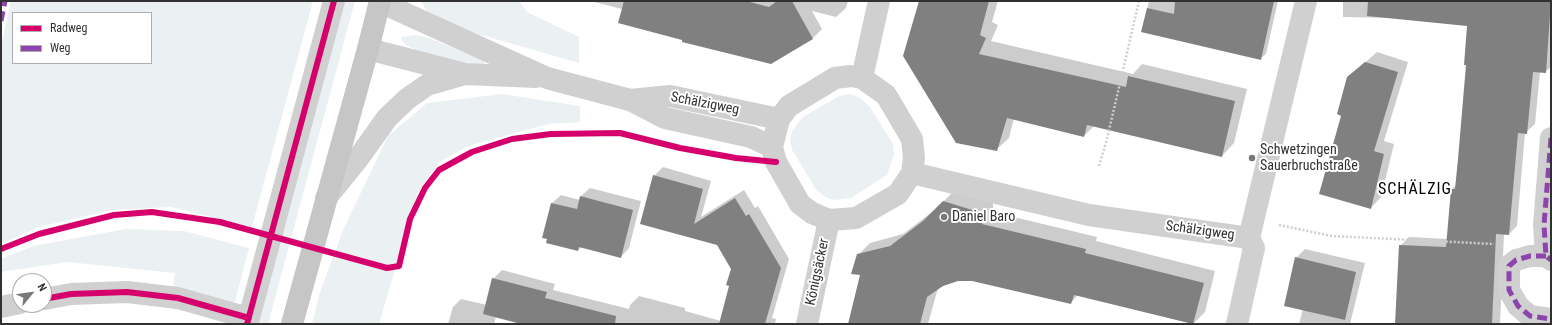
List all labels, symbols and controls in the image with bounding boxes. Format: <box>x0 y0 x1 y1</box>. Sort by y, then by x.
legend <box>12 12 152 64</box>
text: Radweg <box>50 21 87 35</box>
text: Weg <box>50 41 71 55</box>
street label: Schälzigweg <box>669 89 741 119</box>
place label: Schwetzingen Sauerbruchstraße <box>1260 142 1358 174</box>
marker: Schwetzingen Sauerbruchstraße <box>1247 153 1257 163</box>
district label: SCHÄLZIG <box>1378 180 1452 200</box>
place label: Daniel Baro <box>952 209 1015 225</box>
marker: Daniel Baro <box>939 212 949 222</box>
street label: Schälzigweg <box>1165 218 1235 244</box>
street label: Königsäcker <box>803 237 833 307</box>
north arrow <box>12 273 52 313</box>
text: N <box>35 281 49 294</box>

